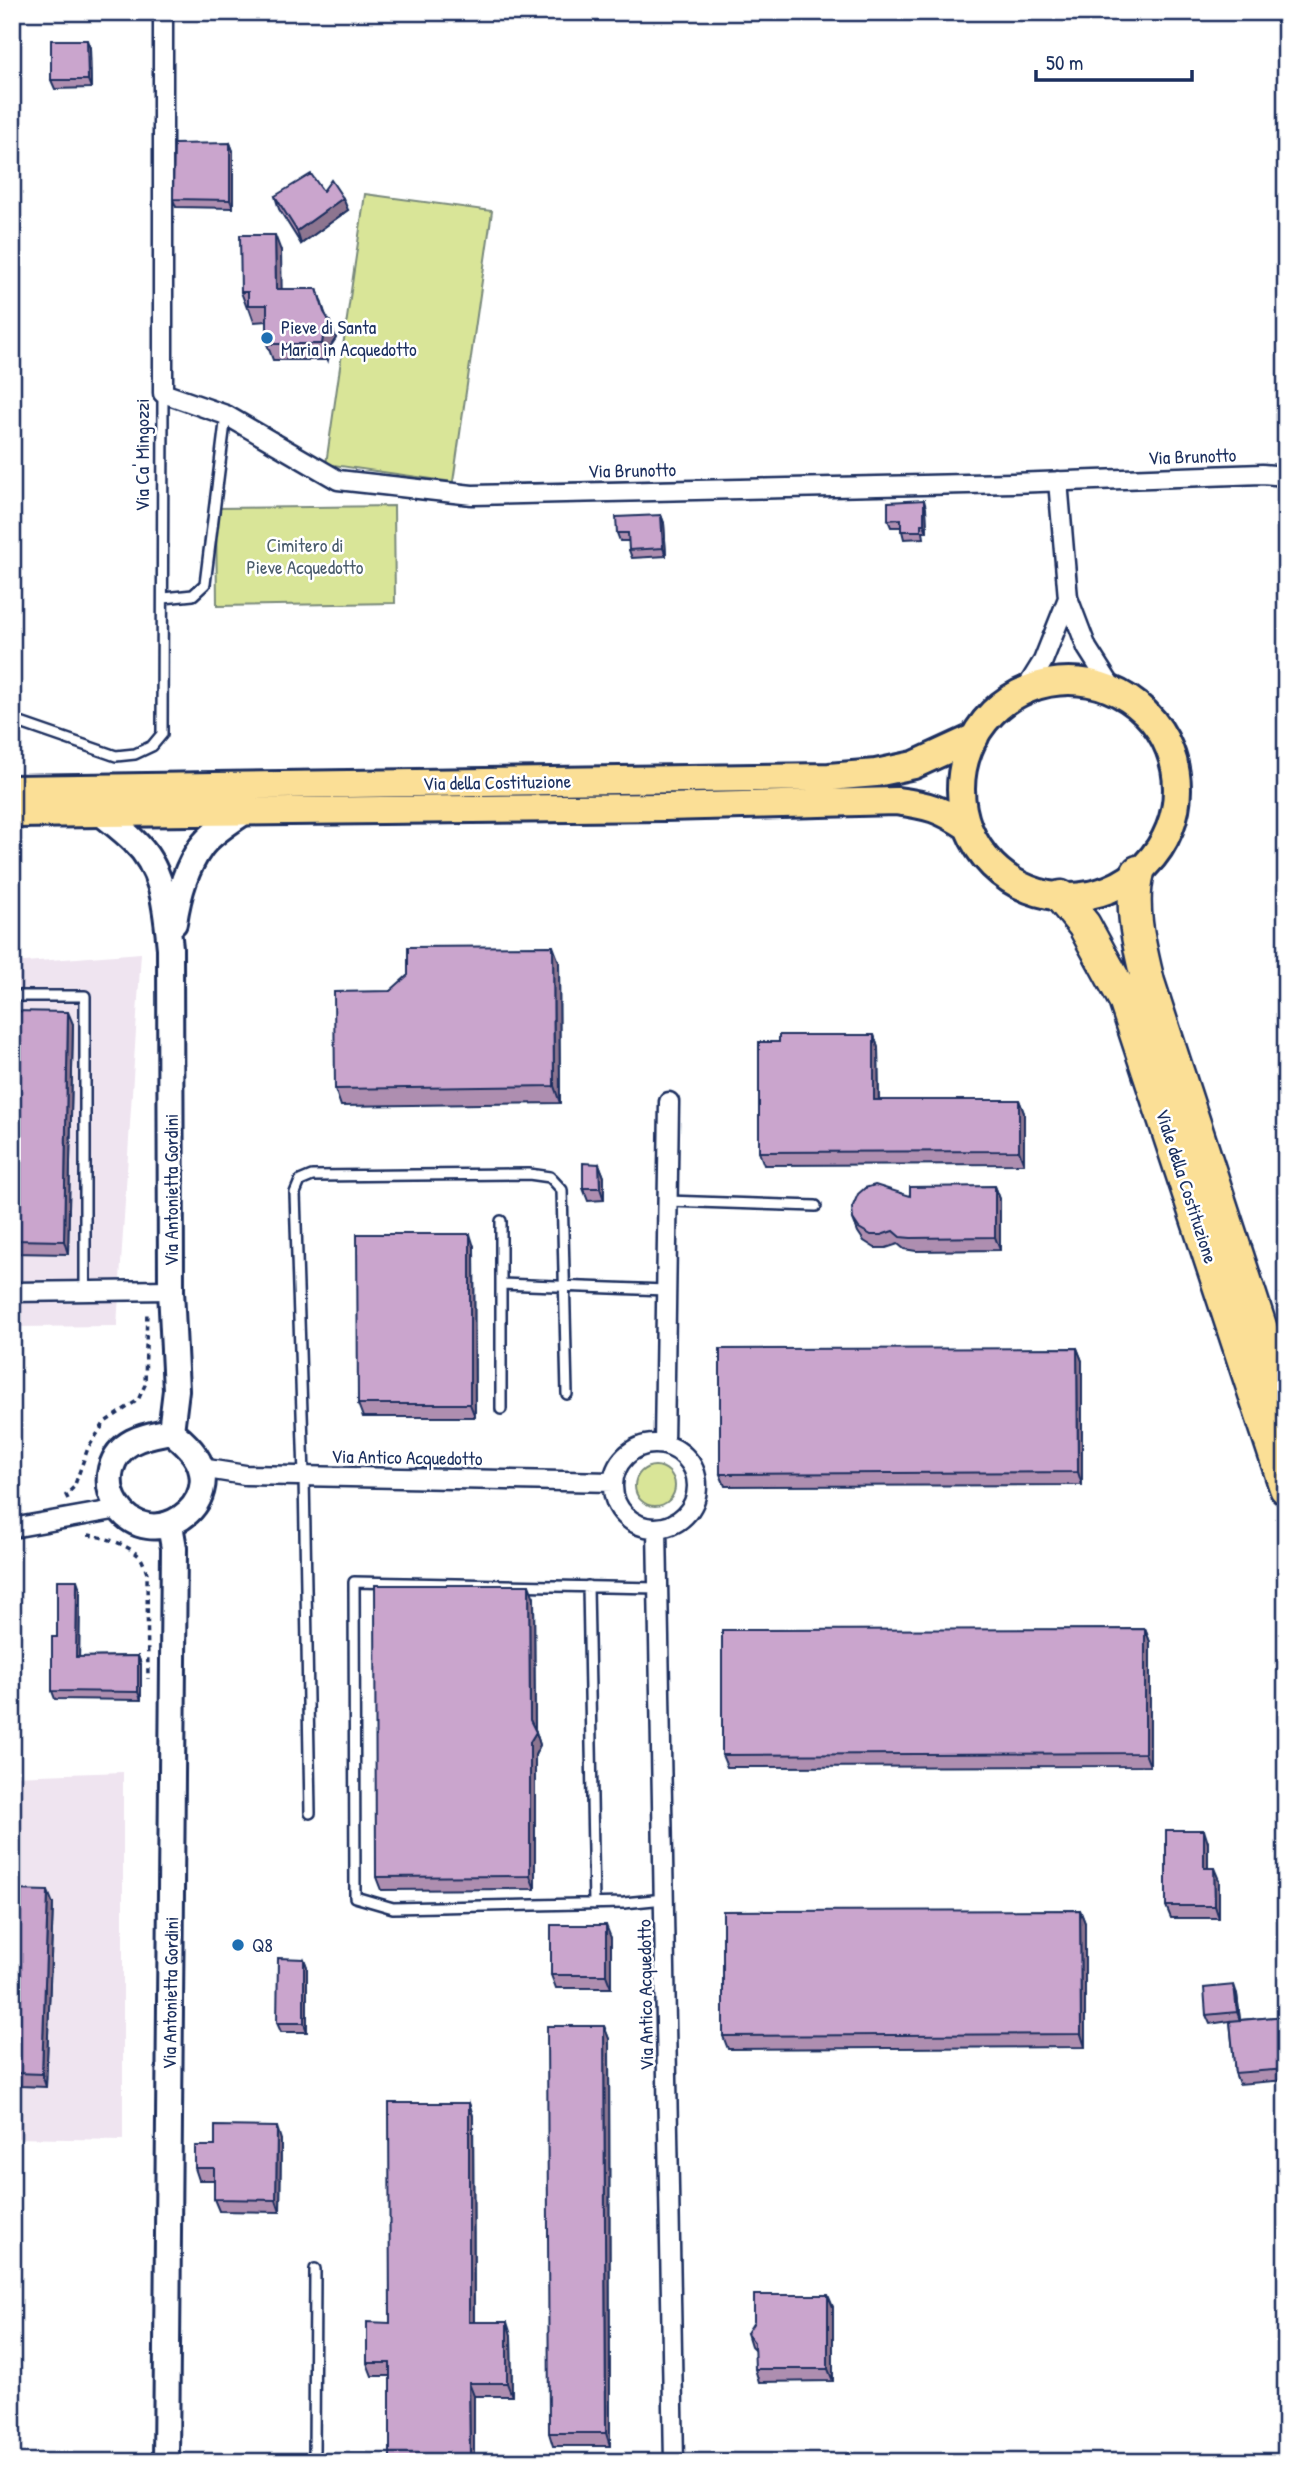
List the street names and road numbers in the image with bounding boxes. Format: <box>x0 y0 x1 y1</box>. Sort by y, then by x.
street label: Via Ca' Mingozzi <box>129 399 155 511</box>
street label: Via Brunotto <box>1147 441 1237 471</box>
street label: Via Brunotto <box>588 456 677 484</box>
street label: Via della Costituzione <box>423 768 572 796</box>
street label: Viale della Costituzione <box>1150 1105 1224 1267</box>
street label: Via Antonietta Gordini <box>158 1114 184 1266</box>
street label: Via Antico Acquedotto <box>331 1443 483 1471</box>
street label: Via Antonietta Gordini <box>156 1916 184 2070</box>
street label: Via Antico Acquedotto <box>631 1919 659 2071</box>

